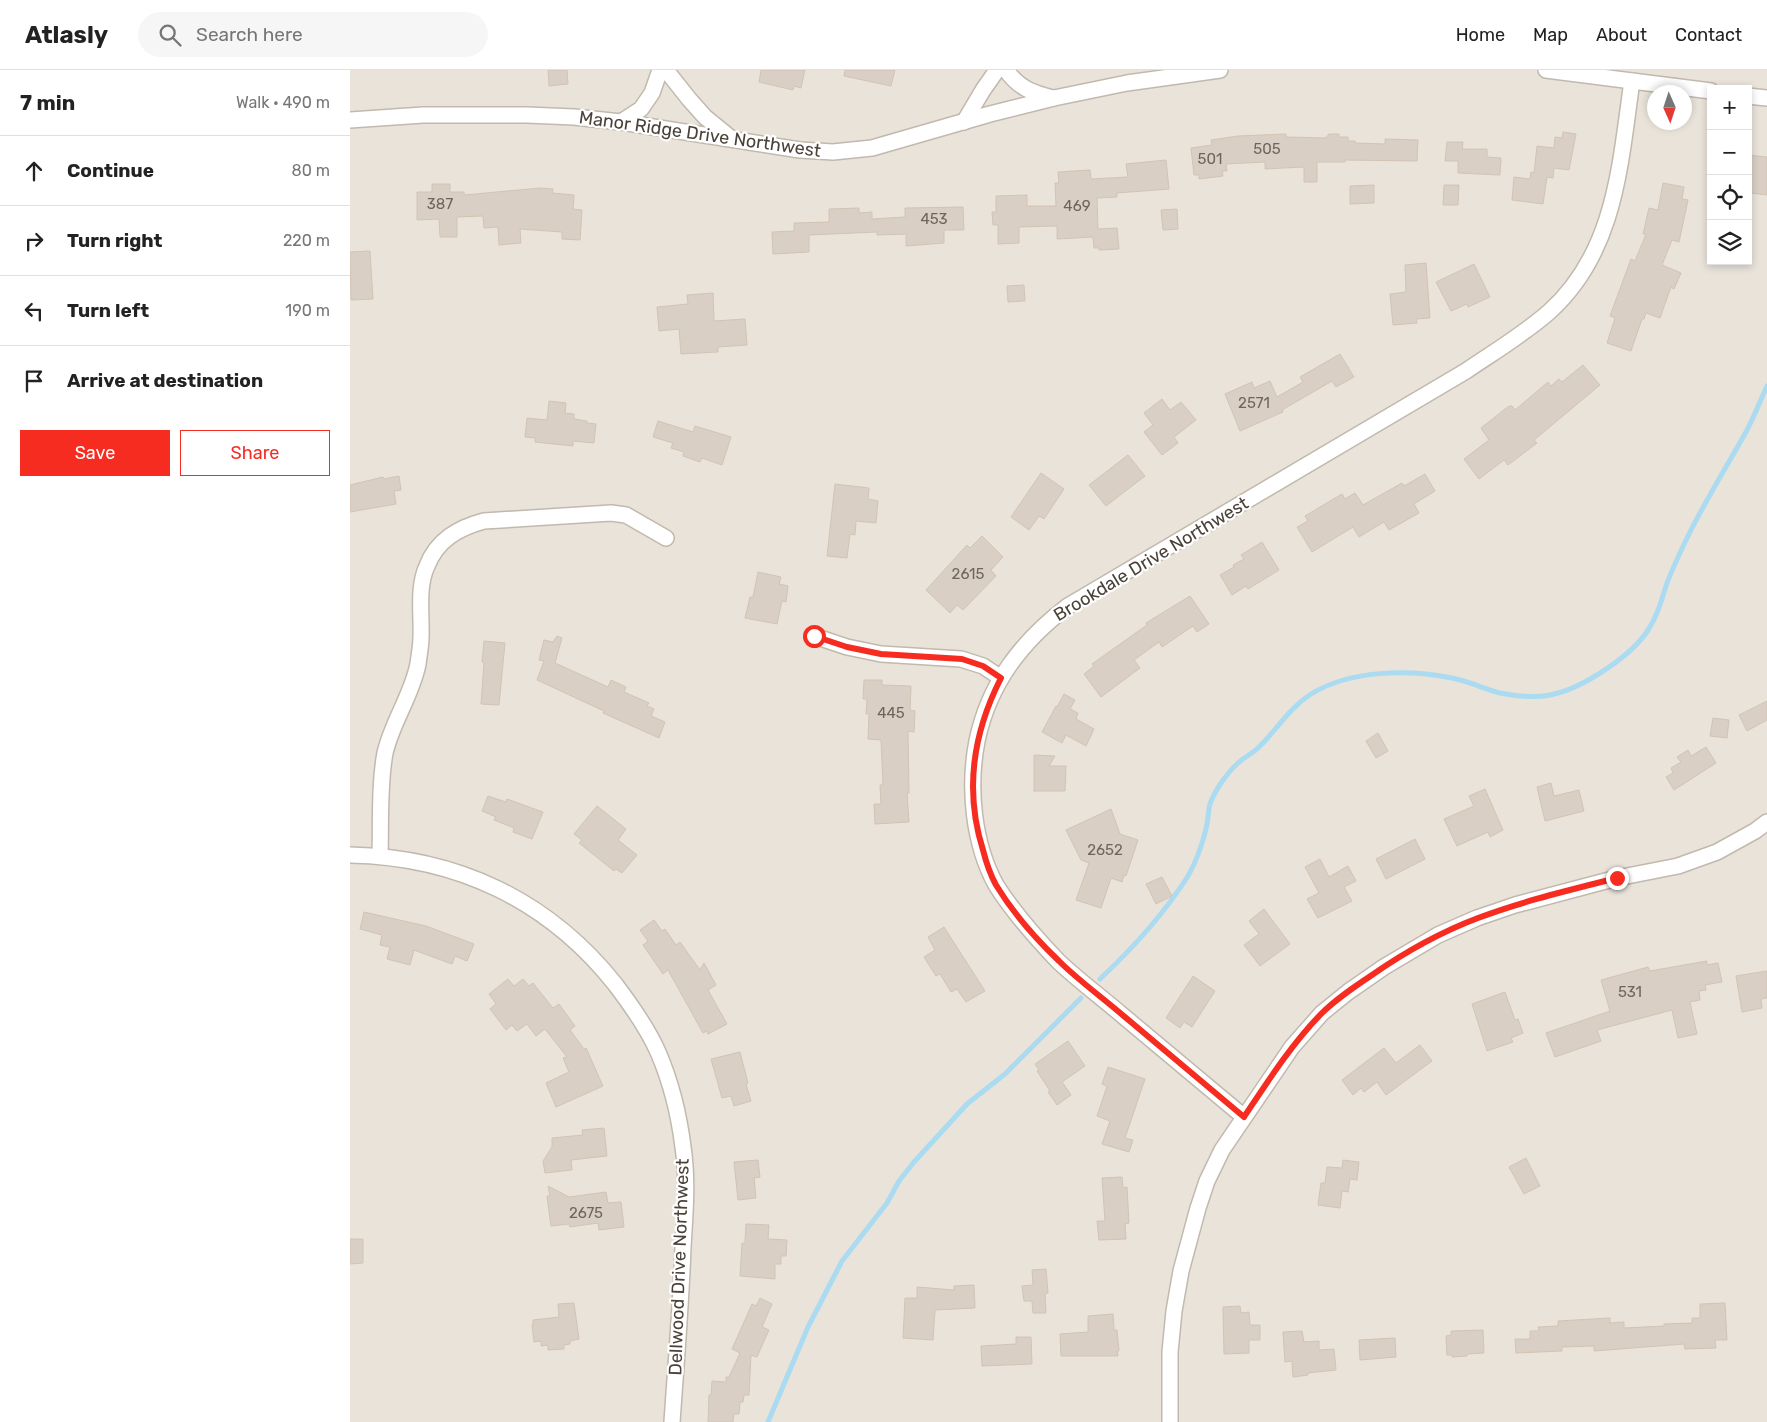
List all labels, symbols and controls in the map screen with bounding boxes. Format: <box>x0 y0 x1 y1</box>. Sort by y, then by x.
search box <box>138 12 488 57</box>
text: Atlasly <box>25 21 108 49</box>
icon: search <box>156 21 184 49</box>
text: Search here <box>196 23 303 46</box>
text: Home <box>1456 24 1505 46</box>
text: Map <box>1533 24 1568 46</box>
text: About <box>1596 24 1647 46</box>
text: Contact <box>1675 24 1742 46</box>
north arrow <box>1647 85 1692 130</box>
map controls <box>1707 85 1752 265</box>
button: + <box>1707 85 1752 130</box>
text: 7 min <box>20 90 75 115</box>
text: Walk · 490 m <box>236 93 330 112</box>
street label: Manor Ridge Drive Northwest <box>578 106 822 162</box>
button: − <box>1707 130 1752 175</box>
house number: 505 <box>1253 140 1281 158</box>
house number: 501 <box>1198 150 1222 168</box>
icon: ahead <box>20 157 48 185</box>
text: Continue <box>67 159 154 182</box>
text: 80 m <box>292 161 330 180</box>
button: locate <box>1707 175 1752 220</box>
house number: 387 <box>427 195 453 213</box>
house number: 469 <box>1063 197 1091 215</box>
house number: 453 <box>920 210 948 228</box>
button: layers <box>1707 220 1752 265</box>
icon: right <box>20 227 48 255</box>
text: Turn right <box>67 229 162 252</box>
text: 220 m <box>283 231 330 250</box>
icon: left <box>20 297 48 325</box>
text: Turn left <box>67 299 149 322</box>
text: 190 m <box>285 301 330 320</box>
icon: arrive <box>20 367 48 395</box>
text: Arrive at destination <box>67 369 263 392</box>
house number: 2571 <box>1238 394 1270 412</box>
button: Save <box>20 430 170 476</box>
button: Share <box>180 430 330 476</box>
street label: Brookdale Drive Northwest <box>1050 492 1252 626</box>
house number: 2615 <box>952 565 984 583</box>
route start <box>803 625 826 648</box>
house number: 445 <box>877 704 905 722</box>
house number: 2652 <box>1087 841 1123 859</box>
route end <box>1606 867 1629 890</box>
house number: 531 <box>1618 983 1642 1001</box>
street label: Dellwood Drive Northwest <box>664 1158 694 1376</box>
house number: 2675 <box>569 1204 603 1222</box>

